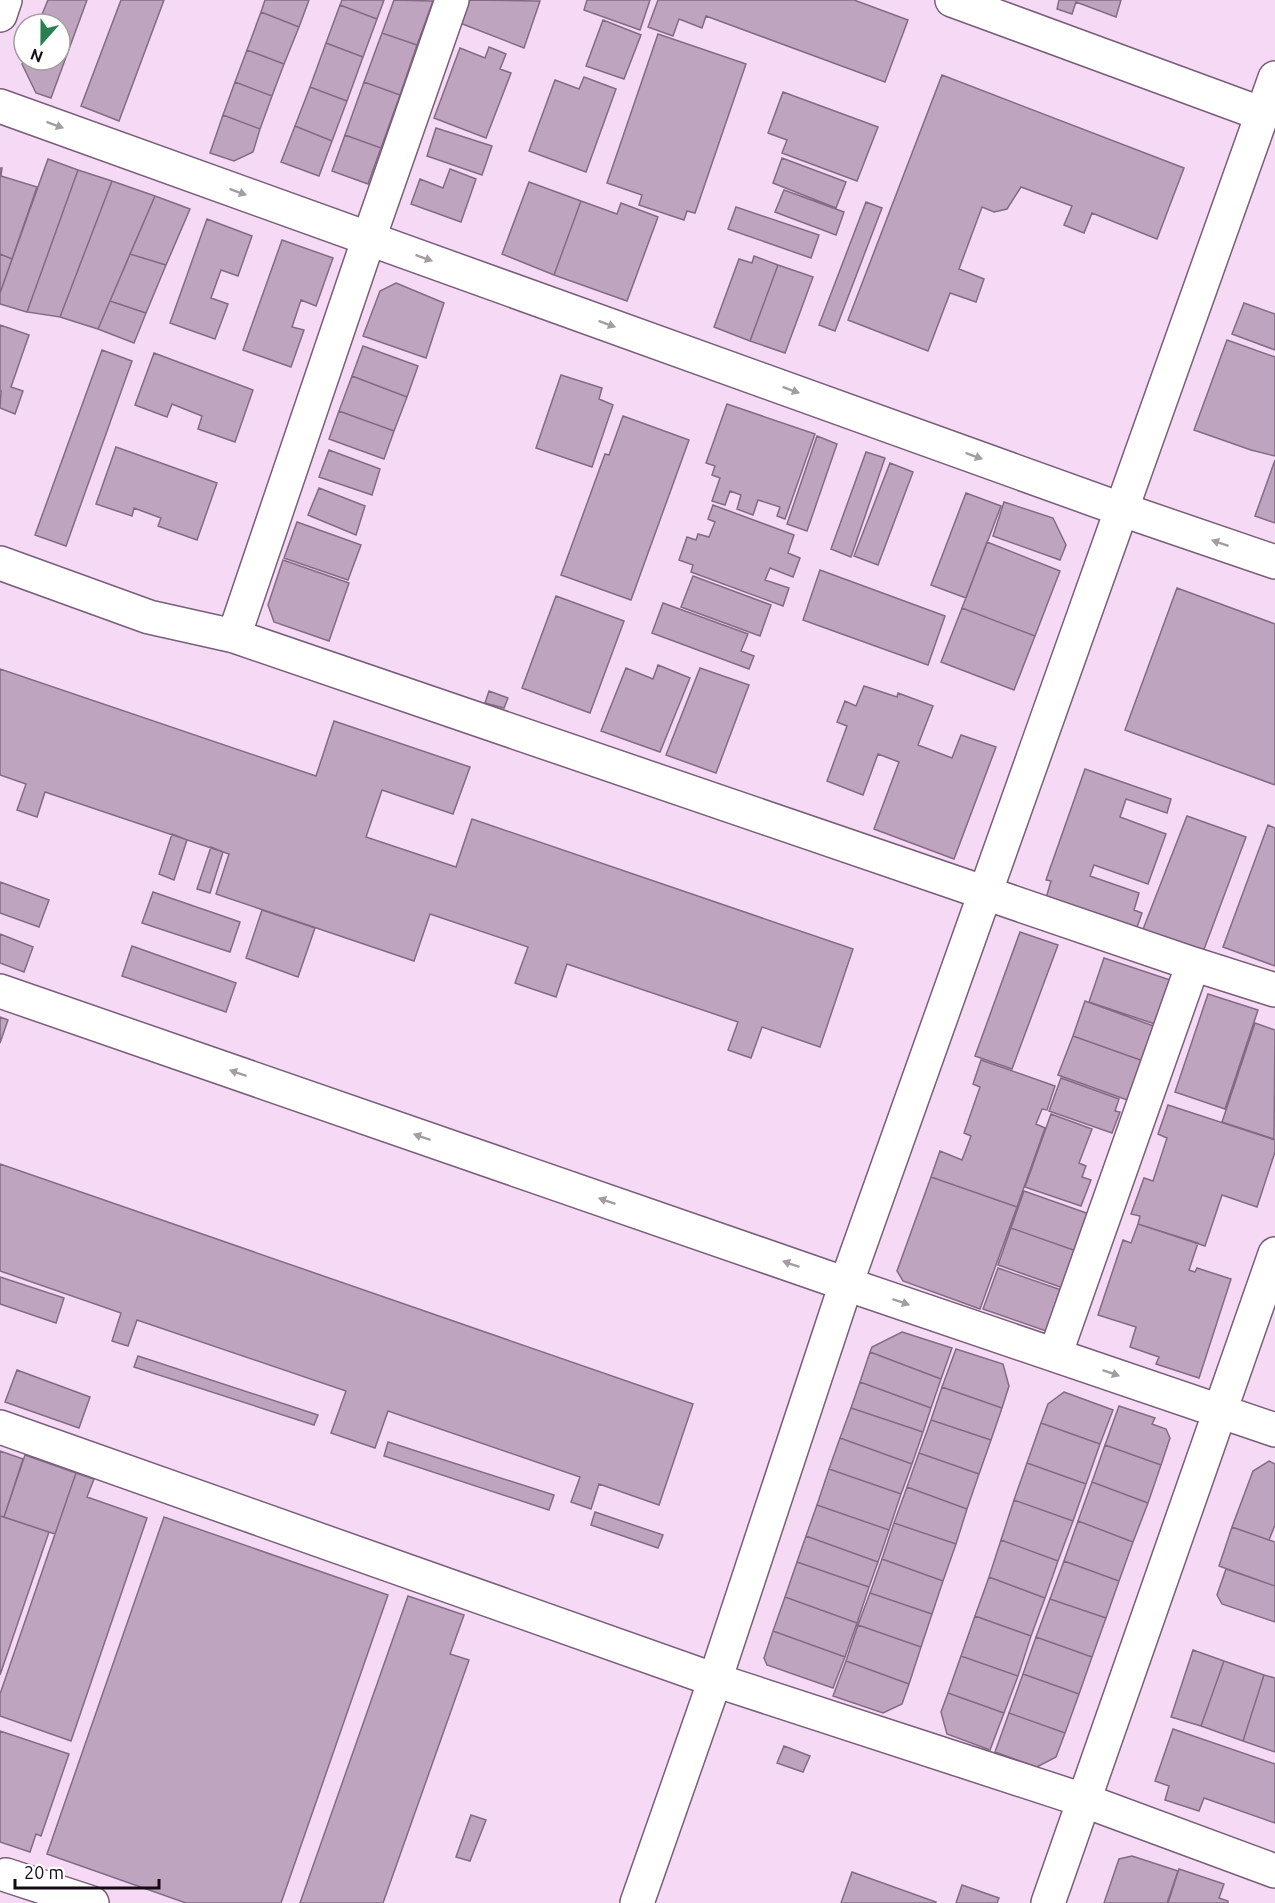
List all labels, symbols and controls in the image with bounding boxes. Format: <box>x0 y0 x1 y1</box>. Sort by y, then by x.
north arrow <box>12 12 72 72</box>
text: N <box>28 45 45 67</box>
one-way arrow <box>46 121 64 131</box>
one-way arrow <box>230 187 248 197</box>
one-way arrow <box>415 254 433 264</box>
one-way arrow <box>598 320 616 330</box>
one-way arrow <box>782 386 800 396</box>
one-way arrow <box>965 452 983 462</box>
one-way arrow <box>1211 538 1229 548</box>
one-way arrow <box>229 1068 247 1078</box>
one-way arrow <box>413 1131 431 1141</box>
one-way arrow <box>597 1195 615 1205</box>
one-way arrow <box>782 1259 800 1269</box>
one-way arrow <box>893 1298 911 1308</box>
one-way arrow <box>1102 1369 1120 1379</box>
scale bar <box>15 1852 159 1890</box>
text: 20 m <box>24 1862 64 1882</box>

